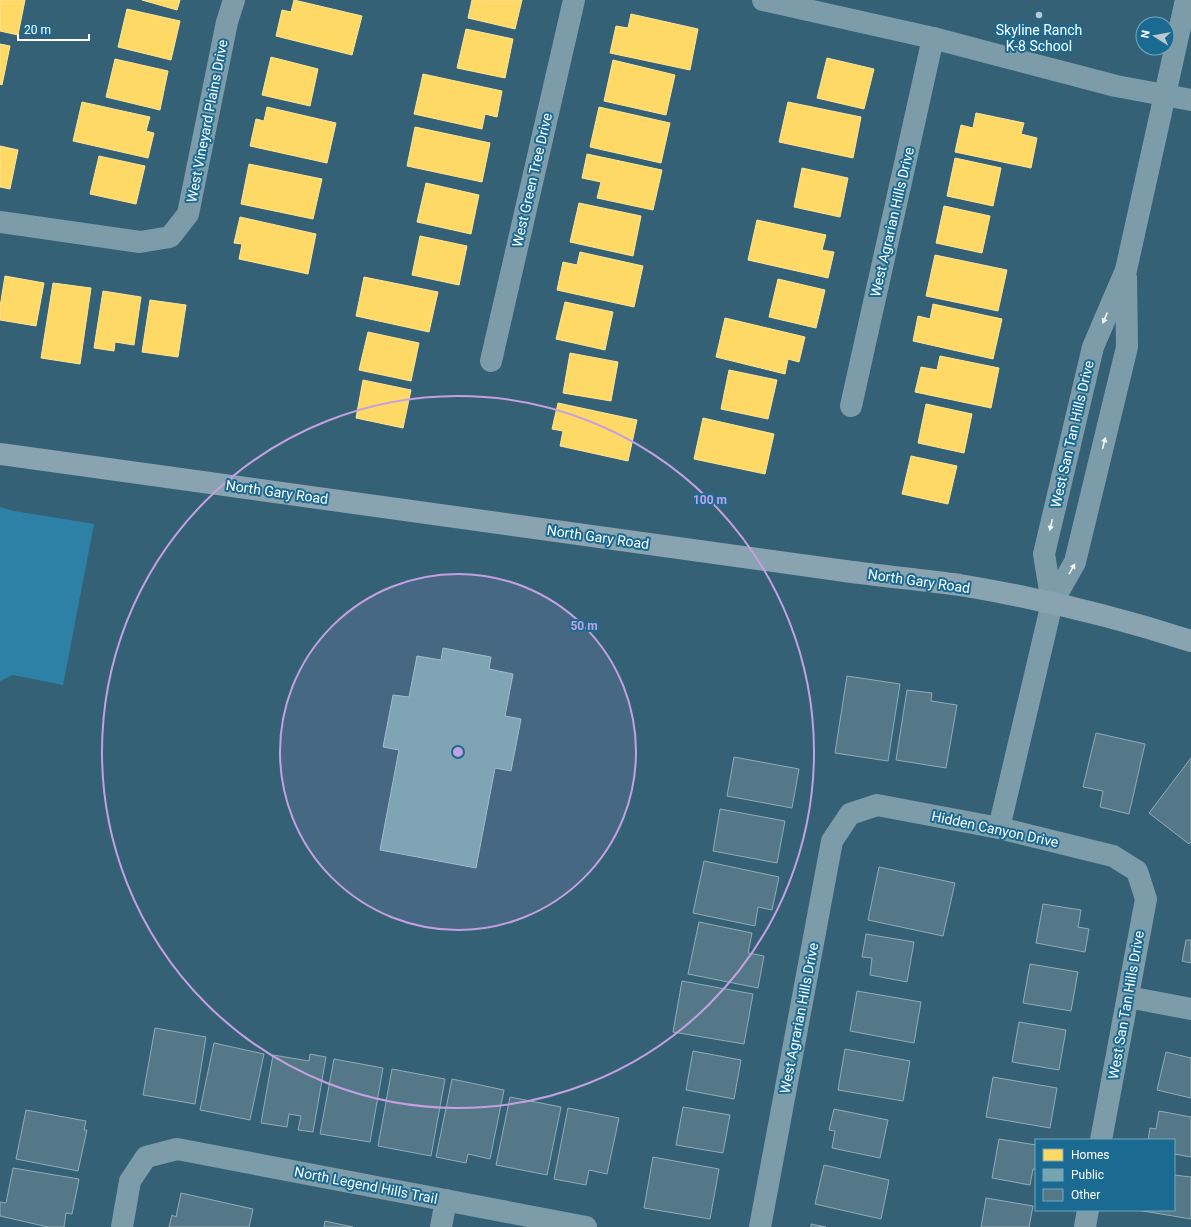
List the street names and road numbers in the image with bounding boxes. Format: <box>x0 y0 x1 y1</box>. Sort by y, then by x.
street label: West Vineyard Plains Drive <box>183 38 231 204</box>
street label: West Green Tree Drive <box>509 111 555 249</box>
street label: West Agrarian Hills Drive <box>867 146 917 298</box>
street label: West San Tan Hills Drive <box>1047 359 1097 509</box>
street label: North Gary Road <box>225 477 329 507</box>
street label: North Gary Road <box>546 522 650 552</box>
street label: North Gary Road <box>867 566 971 596</box>
street label: Hidden Canyon Drive <box>930 808 1060 850</box>
street label: West San Tan Hills Drive <box>1105 929 1147 1081</box>
street label: West Agrarian Hills Drive <box>777 941 821 1095</box>
street label: North Legend Hills Trail <box>293 1163 439 1207</box>

